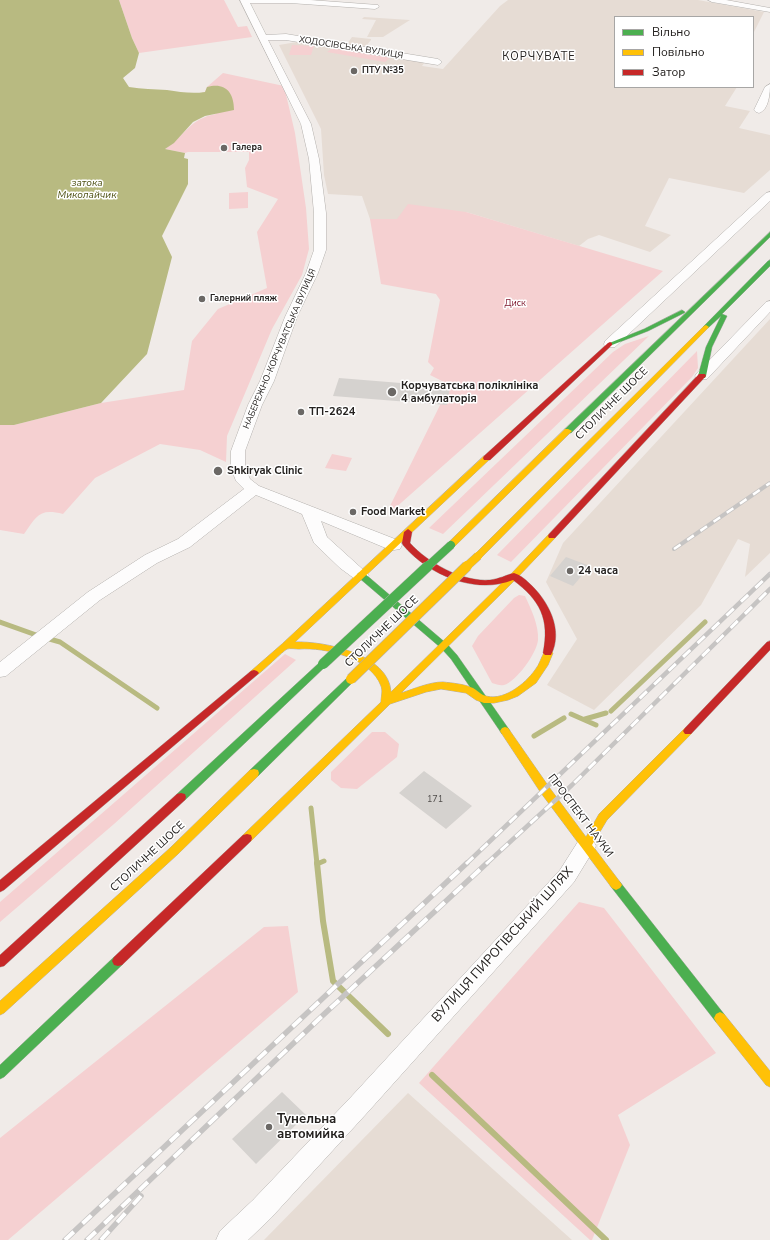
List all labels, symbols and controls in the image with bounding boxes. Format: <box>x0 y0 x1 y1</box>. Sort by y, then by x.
legend <box>614 16 754 88</box>
text: Вільно <box>652 24 690 40</box>
street label: ХОДОСІВСЬКА ВУЛИЦЯ <box>298 34 404 62</box>
text: Повільно <box>652 44 705 60</box>
district label: КОРЧУВАТЕ <box>502 50 576 64</box>
text: Затор <box>652 64 685 80</box>
marker: ПТУ №35 <box>349 66 359 76</box>
place label: ПТУ №35 <box>362 66 404 76</box>
marker: Галера <box>219 143 229 153</box>
place label: Галера <box>232 143 262 153</box>
water label: затока Миколайчик <box>58 178 116 202</box>
street label: НАБЕРЕЖНО-КОРЧУВАТСЬКА ВУЛИЦЯ <box>241 267 319 431</box>
marker: Галерний пляж <box>197 294 207 304</box>
place label: Галерний пляж <box>210 294 277 304</box>
park label: Диск <box>504 299 526 309</box>
street label: СТОЛИЧНЕ ШОСЕ <box>573 365 651 443</box>
place label: Корчуватська поліклініка 4 амбулаторія <box>401 379 538 405</box>
marker: Корчуватська поліклініка 4 амбулаторія <box>386 386 398 398</box>
place label: ТП-2624 <box>309 405 355 419</box>
marker: ТП-2624 <box>296 407 306 417</box>
place label: Shkiryak Clinic <box>227 464 302 478</box>
marker: Shkiryak Clinic <box>212 465 224 477</box>
place label: Food Market <box>361 505 425 519</box>
marker: Food Market <box>348 507 358 517</box>
place label: 24 часа <box>578 564 618 578</box>
marker: 24 часа <box>565 566 575 576</box>
street label: СТОЛИЧНЕ ШОСЕ <box>343 594 421 670</box>
street label: ПРОСПЕКТ НАУКИ <box>545 772 615 860</box>
house number: 171 <box>427 795 443 805</box>
street label: СТОЛИЧНЕ ШОСЕ <box>108 819 188 895</box>
street label: ВУЛИЦЯ ПИРОГІВСЬКИЙ ШЛЯХ <box>429 864 577 1026</box>
place label: Тунельна автомийка <box>277 1112 345 1143</box>
marker: Тунельна автомийка <box>264 1122 274 1132</box>

